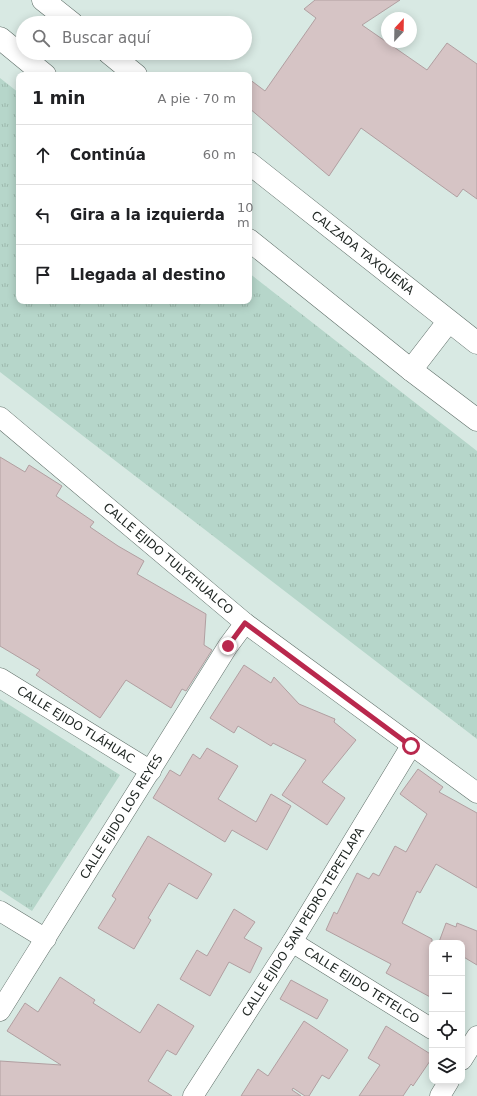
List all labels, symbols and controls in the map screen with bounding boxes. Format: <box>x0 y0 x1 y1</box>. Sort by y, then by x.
north arrow <box>381 12 417 48</box>
search box <box>16 16 252 60</box>
icon: search <box>30 27 52 49</box>
text: Buscar aquí <box>62 29 150 47</box>
text: 1 min <box>32 88 85 108</box>
text: A pie · 70 m <box>157 91 236 106</box>
icon: ahead <box>32 144 54 166</box>
text: Continúa <box>70 146 146 164</box>
text: 60 m <box>203 147 236 162</box>
text: 10 m <box>237 200 253 230</box>
icon: left <box>32 204 54 226</box>
text: Gira a la izquierda <box>70 206 225 224</box>
street label: CALZADA TAXQUEÑA <box>309 208 417 298</box>
icon: arrive <box>32 264 54 286</box>
text: Llegada al destino <box>70 266 225 284</box>
street label: CALLE EJIDO TULYEHUALCO <box>101 500 236 617</box>
route end <box>219 637 237 655</box>
street label: CALLE EJIDO TLÁHUAC <box>14 683 137 766</box>
route start <box>402 737 420 755</box>
street label: CALLE EJIDO LOS REYES <box>77 752 165 882</box>
street label: CALLE EJIDO SAN PEDRO TEPETLAPA <box>239 824 367 1019</box>
map controls <box>429 940 465 1084</box>
button: + <box>429 940 465 976</box>
street label: CALLE EJIDO TETELCO <box>301 944 422 1026</box>
button: − <box>429 976 465 1012</box>
button: locate <box>429 1012 465 1048</box>
button: layers <box>429 1048 465 1084</box>

